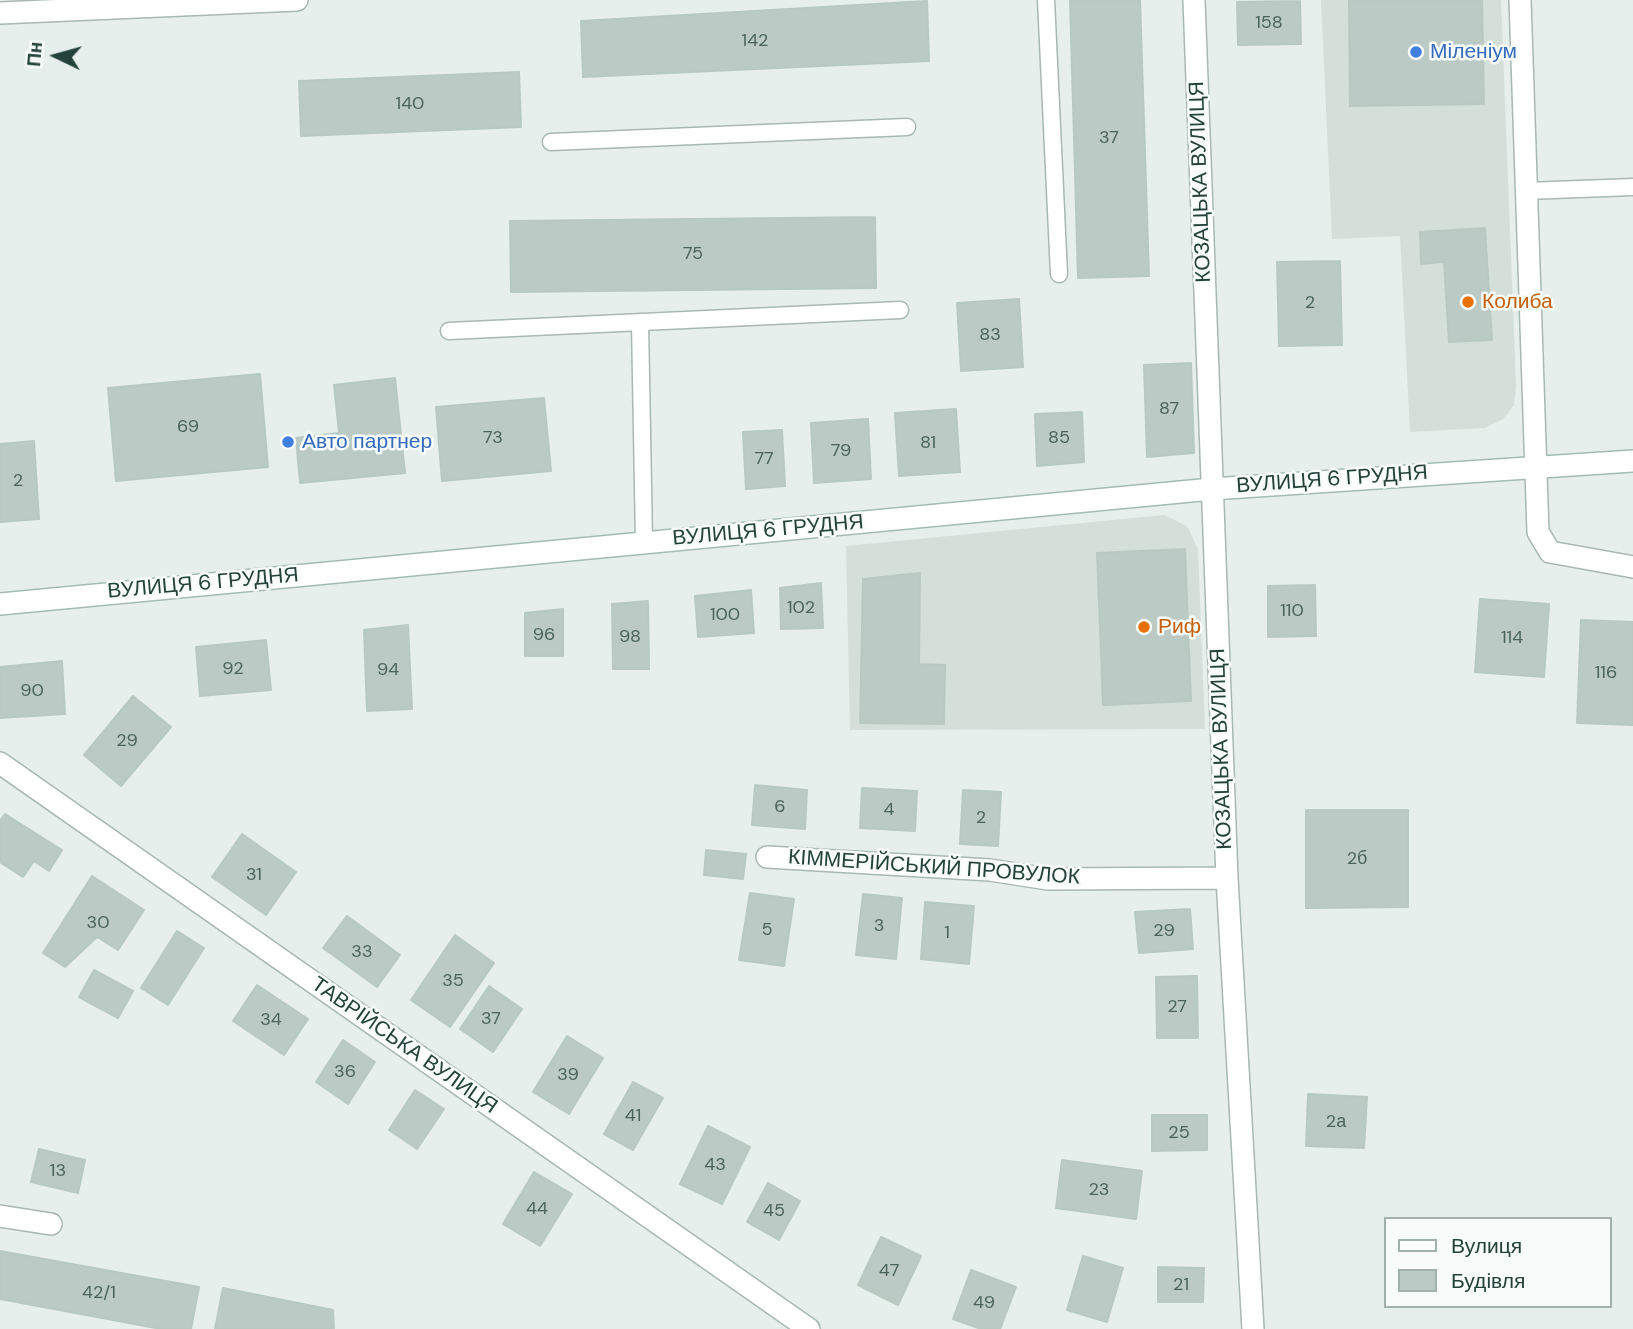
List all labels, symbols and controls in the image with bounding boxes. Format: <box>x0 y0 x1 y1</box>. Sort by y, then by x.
house number: 158 <box>1255 12 1283 34</box>
north arrow <box>21 21 91 91</box>
house number: 142 <box>742 30 768 52</box>
place label: Міленіум <box>1430 39 1517 65</box>
text: Пн <box>21 41 48 68</box>
marker: Міленіум <box>1408 44 1424 60</box>
street label: КОЗАЦЬКА ВУЛИЦЯ <box>1185 81 1217 283</box>
house number: 140 <box>396 93 424 115</box>
house number: 37 <box>1099 127 1119 149</box>
house number: 75 <box>683 243 703 265</box>
place label: Колиба <box>1482 289 1553 315</box>
house number: 2 <box>1305 292 1315 314</box>
marker: Колиба <box>1460 294 1476 310</box>
house number: 83 <box>979 324 1001 346</box>
house number: 87 <box>1159 398 1179 420</box>
house number: 69 <box>177 416 199 438</box>
house number: 73 <box>483 427 503 449</box>
house number: 85 <box>1048 427 1070 449</box>
place label: Авто партнер <box>302 429 432 455</box>
house number: 81 <box>920 432 936 454</box>
marker: Авто партнер <box>280 434 296 450</box>
house number: 79 <box>831 440 851 462</box>
house number: 77 <box>754 448 774 470</box>
street label: ВУЛИЦЯ 6 ГРУДНЯ <box>1235 461 1429 499</box>
house number: 2 <box>13 470 23 492</box>
street label: ВУЛИЦЯ 6 ГРУДНЯ <box>671 510 865 552</box>
street label: ВУЛИЦЯ 6 ГРУДНЯ <box>106 563 300 605</box>
house number: 102 <box>787 597 815 619</box>
house number: 110 <box>1280 600 1304 622</box>
house number: 100 <box>710 604 740 626</box>
place label: Риф <box>1158 614 1201 640</box>
marker: Риф <box>1136 619 1152 635</box>
house number: 96 <box>533 624 555 646</box>
house number: 98 <box>619 626 641 648</box>
house number: 114 <box>1501 627 1523 649</box>
street label: КОЗАЦЬКА ВУЛИЦЯ <box>1206 648 1238 850</box>
house number: 92 <box>222 658 244 680</box>
house number: 94 <box>377 659 399 681</box>
house number: 116 <box>1595 662 1617 684</box>
house number: 90 <box>20 680 44 702</box>
house number: 29 <box>116 730 138 752</box>
house number: 6 <box>774 796 786 818</box>
house number: 4 <box>884 799 894 821</box>
house number: 2 <box>976 807 986 829</box>
street label: КІММЕРІЙСЬКИЙ ПРОВУЛОК <box>787 845 1081 891</box>
house number: 2б <box>1347 848 1367 870</box>
house number: 31 <box>246 864 262 886</box>
house number: 30 <box>87 912 109 934</box>
house number: 3 <box>874 915 884 937</box>
house number: 5 <box>762 919 772 941</box>
house number: 29 <box>1153 920 1175 942</box>
house number: 1 <box>944 922 950 944</box>
house number: 33 <box>351 941 373 963</box>
house number: 35 <box>442 970 464 992</box>
street label: ТАВРІЙСЬКА ВУЛИЦЯ <box>306 972 502 1120</box>
house number: 27 <box>1167 996 1187 1018</box>
house number: 37 <box>481 1008 501 1030</box>
house number: 34 <box>260 1009 282 1031</box>
house number: 36 <box>334 1061 356 1083</box>
house number: 39 <box>557 1064 579 1086</box>
house number: 41 <box>625 1105 641 1127</box>
house number: 2а <box>1326 1111 1346 1133</box>
house number: 25 <box>1168 1122 1190 1144</box>
house number: 43 <box>704 1154 726 1176</box>
house number: 13 <box>50 1160 66 1182</box>
house number: 23 <box>1088 1179 1110 1201</box>
house number: 44 <box>526 1198 548 1220</box>
house number: 45 <box>763 1200 785 1222</box>
legend <box>1384 1217 1612 1308</box>
text: Вулиця <box>1451 1232 1522 1260</box>
house number: 47 <box>879 1260 899 1282</box>
text: Будівля <box>1451 1267 1525 1295</box>
house number: 21 <box>1173 1274 1189 1296</box>
house number: 42/1 <box>82 1282 116 1304</box>
house number: 49 <box>973 1292 995 1314</box>

